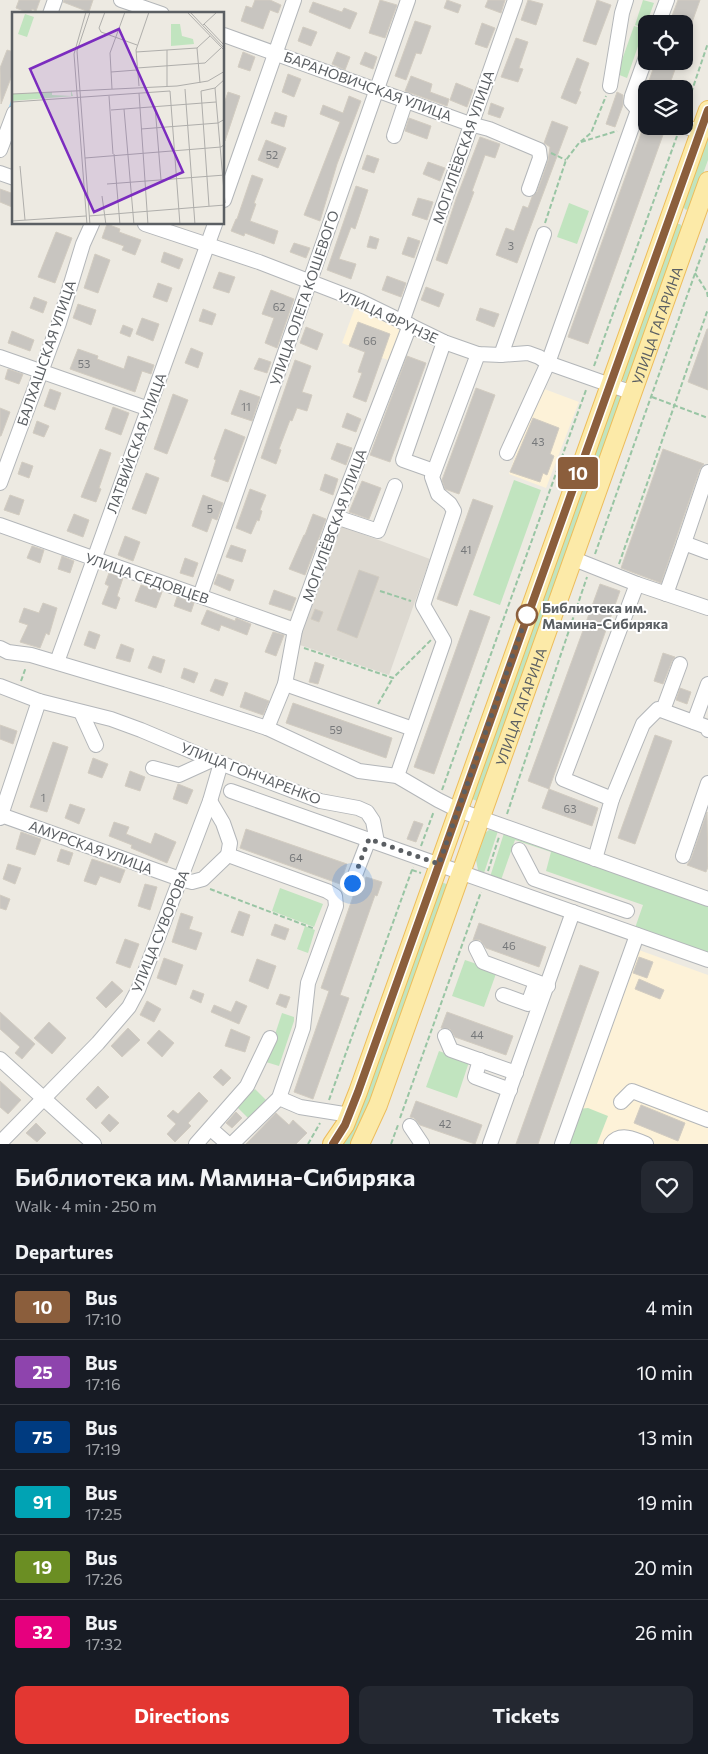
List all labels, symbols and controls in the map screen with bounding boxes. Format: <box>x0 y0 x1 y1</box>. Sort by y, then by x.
inset map <box>12 12 225 225</box>
map controls <box>638 15 693 135</box>
button: locate <box>638 15 693 70</box>
street label: БАРАНОВИЧСКАЯ УЛИЦА <box>282 48 455 124</box>
street label: МОГИЛЁВСКАЯ УЛИЦА <box>429 68 497 226</box>
button: layers <box>638 80 693 135</box>
house number: 52 <box>266 148 278 161</box>
street label: УЛИЦА ОЛЕГА КОШЕВОГО <box>266 208 342 388</box>
house number: 3 <box>508 239 514 252</box>
street label: УЛИЦА ГАГАРИНА <box>628 263 686 387</box>
street label: БАЛХАШСКАЯ УЛИЦА <box>13 278 79 428</box>
street label: УЛИЦА ФРУНЗЕ <box>335 285 441 347</box>
house number: 62 <box>273 300 285 313</box>
house number: 66 <box>363 334 377 347</box>
house number: 53 <box>78 357 90 370</box>
street label: ЛАТВИЙСКАЯ УЛИЦА <box>103 370 169 516</box>
house number: 11 <box>241 400 251 413</box>
house number: 43 <box>532 435 544 448</box>
street label: МОГИЛЁВСКАЯ УЛИЦА <box>298 446 370 604</box>
line badge: 10 <box>556 457 600 489</box>
text: 10 <box>568 462 588 484</box>
house number: 5 <box>207 502 213 515</box>
house number: 41 <box>461 543 471 556</box>
street label: УЛИЦА СЕДОВЦЕВ <box>83 549 211 607</box>
place label: Библиотека им. Мамина-Сибиряка <box>542 599 668 632</box>
marker: Библиотека им. Мамина-Сибиряка <box>516 604 538 626</box>
street label: УЛИЦА ГАГАРИНА <box>491 645 549 768</box>
house number: 59 <box>330 723 343 736</box>
street label: УЛИЦА ГОНЧАРЕНКО <box>179 738 323 808</box>
house number: 1 <box>41 791 45 804</box>
house number: 63 <box>564 802 576 815</box>
street label: АМУРСКАЯ УЛИЦА <box>27 817 156 877</box>
house number: 64 <box>289 851 303 864</box>
street label: УЛИЦА СУВОРОВА <box>128 867 192 995</box>
your location <box>340 871 365 896</box>
house number: 46 <box>502 939 516 952</box>
house number: 44 <box>470 1028 484 1041</box>
house number: 42 <box>439 1117 451 1130</box>
button: heart <box>641 1161 693 1213</box>
text: Библиотека им. Мамина-Сибиряка <box>15 1162 415 1191</box>
text: Walk · 4 min · 250 m <box>15 1196 157 1215</box>
text: Departures <box>15 1240 113 1263</box>
text: Bus <box>85 1286 117 1309</box>
text: 10 <box>32 1296 53 1318</box>
text: 4 min <box>646 1296 693 1319</box>
text: 17:10 <box>85 1309 121 1328</box>
text: Bus <box>85 1351 117 1374</box>
text: 25 <box>32 1361 53 1383</box>
text: 10 min <box>636 1361 693 1384</box>
text: 17:16 <box>85 1374 121 1393</box>
text: Bus <box>85 1416 117 1439</box>
text: 75 <box>32 1426 53 1448</box>
text: 13 min <box>638 1426 693 1449</box>
text: 17:19 <box>85 1439 121 1458</box>
text: Bus <box>85 1481 117 1504</box>
text: 91 <box>33 1491 52 1513</box>
text: 19 min <box>637 1491 693 1514</box>
text: 17:25 <box>85 1504 122 1523</box>
text: Bus <box>85 1546 117 1569</box>
text: 19 <box>33 1556 52 1578</box>
text: 20 min <box>634 1556 693 1579</box>
text: 17:26 <box>85 1569 123 1588</box>
text: Bus <box>85 1611 117 1634</box>
text: 32 <box>32 1621 53 1643</box>
text: 26 min <box>635 1621 693 1644</box>
text: 17:32 <box>85 1634 122 1653</box>
button: Directions <box>15 1686 349 1744</box>
button: Tickets <box>359 1686 693 1744</box>

